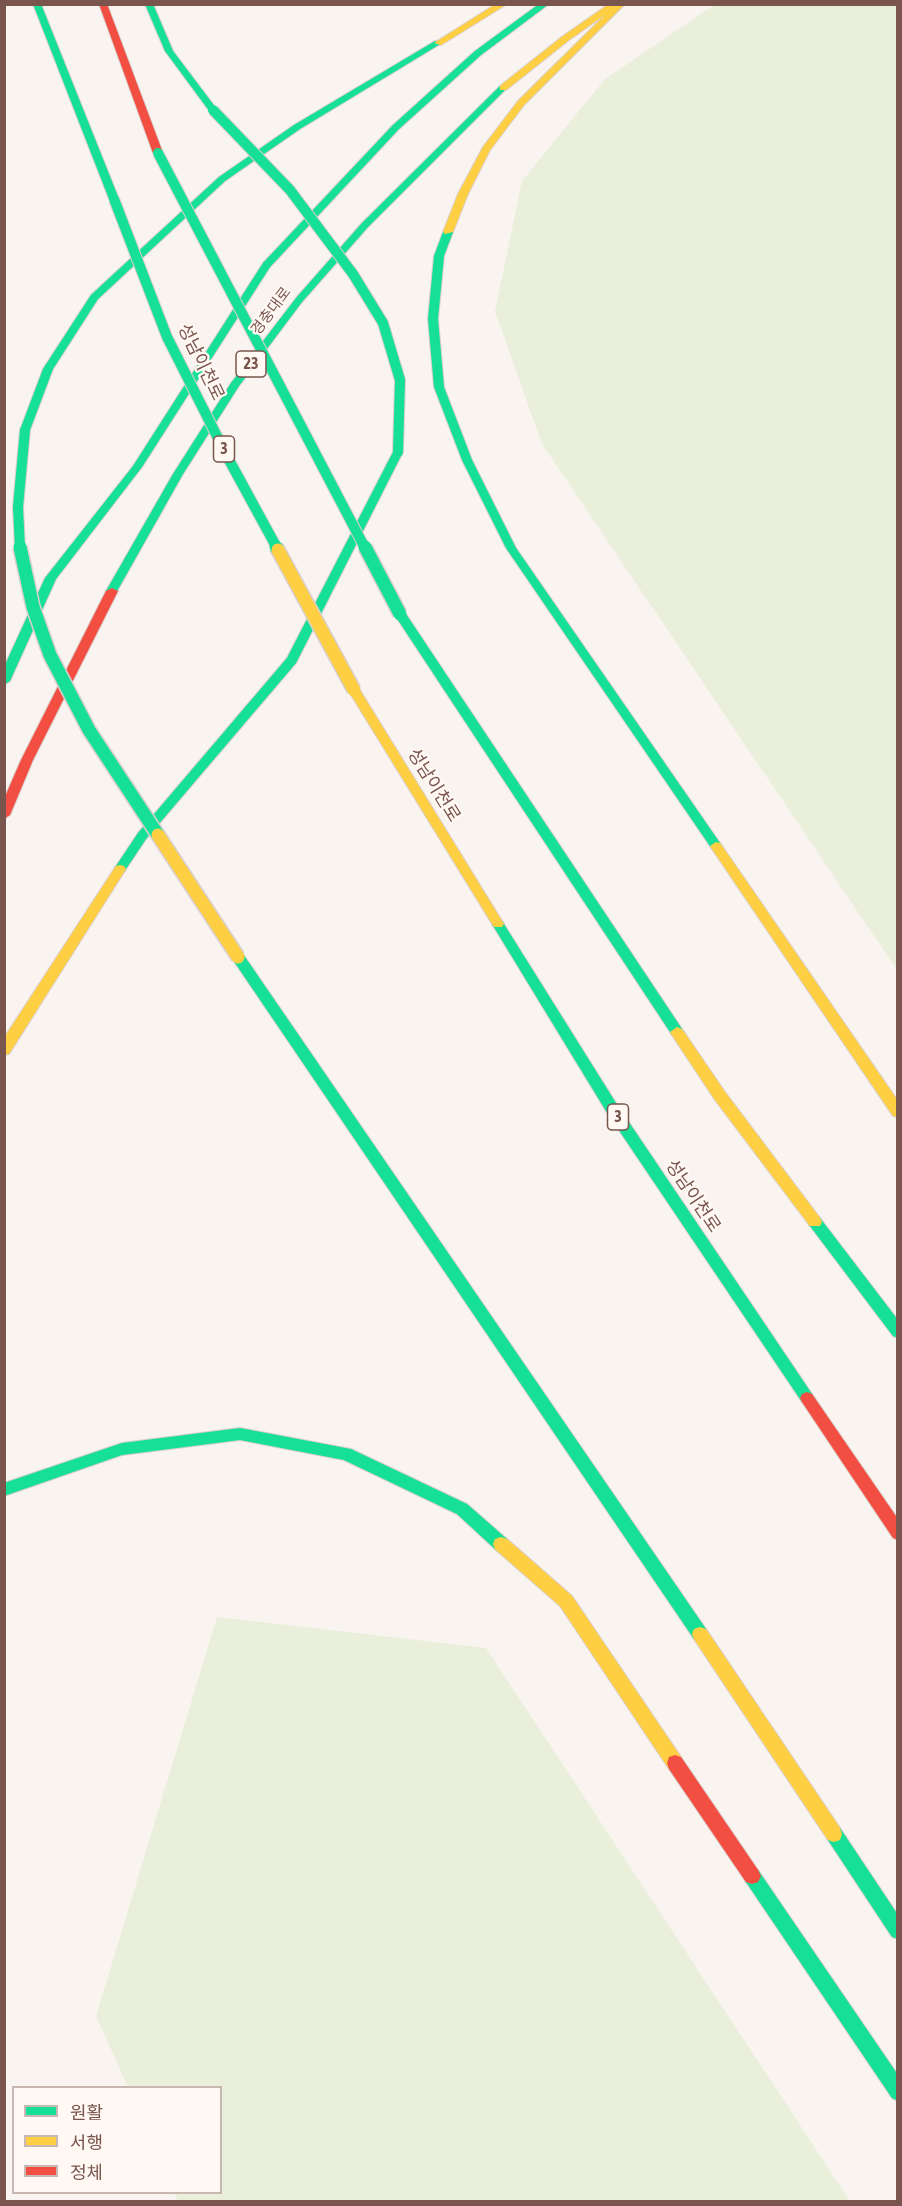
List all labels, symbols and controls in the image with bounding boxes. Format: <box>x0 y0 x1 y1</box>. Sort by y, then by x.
street label: 경충대로 <box>247 284 295 338</box>
street label: 성남이천로 <box>173 320 229 404</box>
road number: 23 <box>236 351 266 377</box>
road number: 3 <box>214 436 234 462</box>
street label: 성남이천로 <box>403 744 465 826</box>
road number: 3 <box>608 1104 628 1130</box>
street label: 성남이천로 <box>661 1156 725 1236</box>
legend <box>12 2086 222 2194</box>
text: 원활 <box>70 2102 103 2123</box>
text: 서행 <box>70 2132 103 2153</box>
text: 정체 <box>70 2162 103 2183</box>

